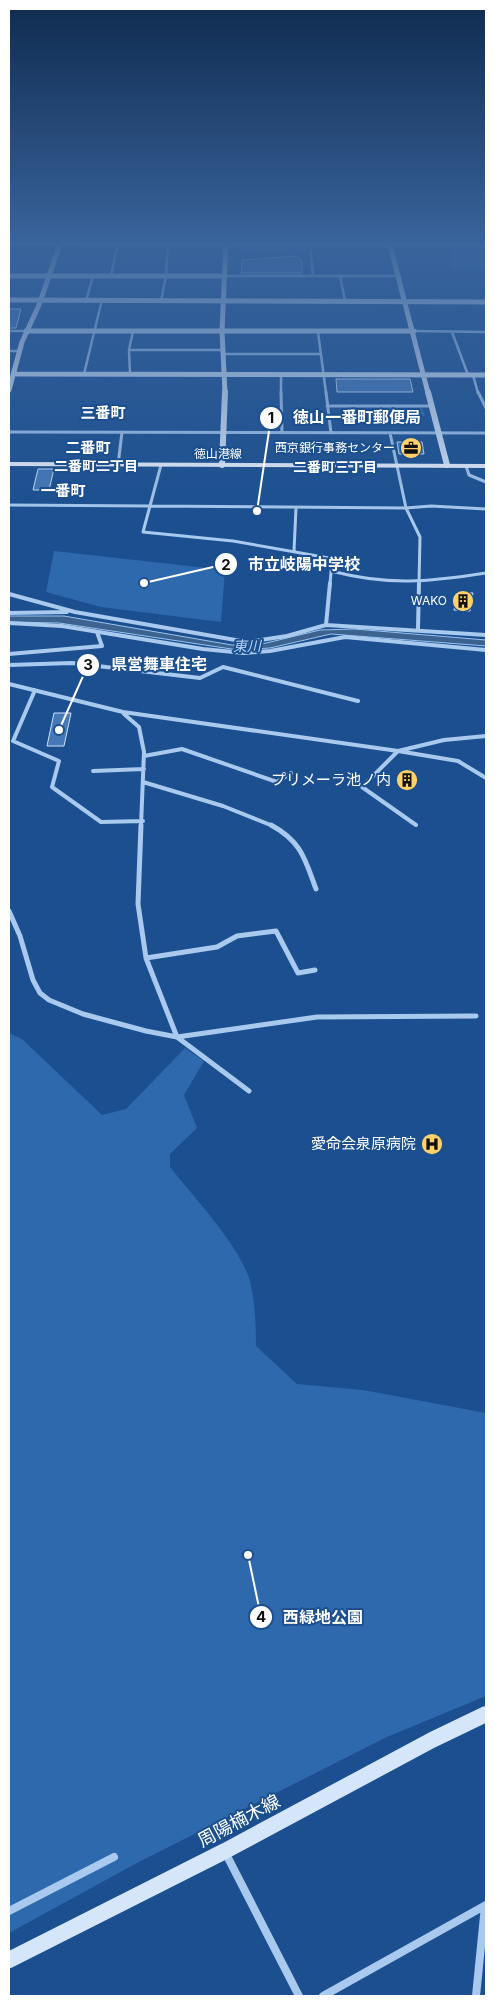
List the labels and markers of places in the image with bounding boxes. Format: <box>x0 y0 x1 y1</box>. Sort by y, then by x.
callout: 徳山一番町郵便局 <box>258 402 431 433</box>
office icon: 西京銀行事務センター <box>399 436 423 460</box>
place label: 西京銀行事務センター <box>275 440 395 455</box>
callout: 市立岐陽中学校 <box>213 549 370 580</box>
building icon: WAKO <box>451 589 475 613</box>
place label: WAKO <box>411 593 447 608</box>
callout: 県営舞車住宅 <box>76 649 217 680</box>
building icon: プリメーラ池ノ内 <box>395 768 419 792</box>
place label: プリメーラ池ノ内 <box>271 770 391 789</box>
hospital icon: 愛命会泉原病院 <box>420 1132 444 1156</box>
place label: 愛命会泉原病院 <box>311 1134 416 1153</box>
callout: 西緑地公園 <box>248 1602 373 1633</box>

